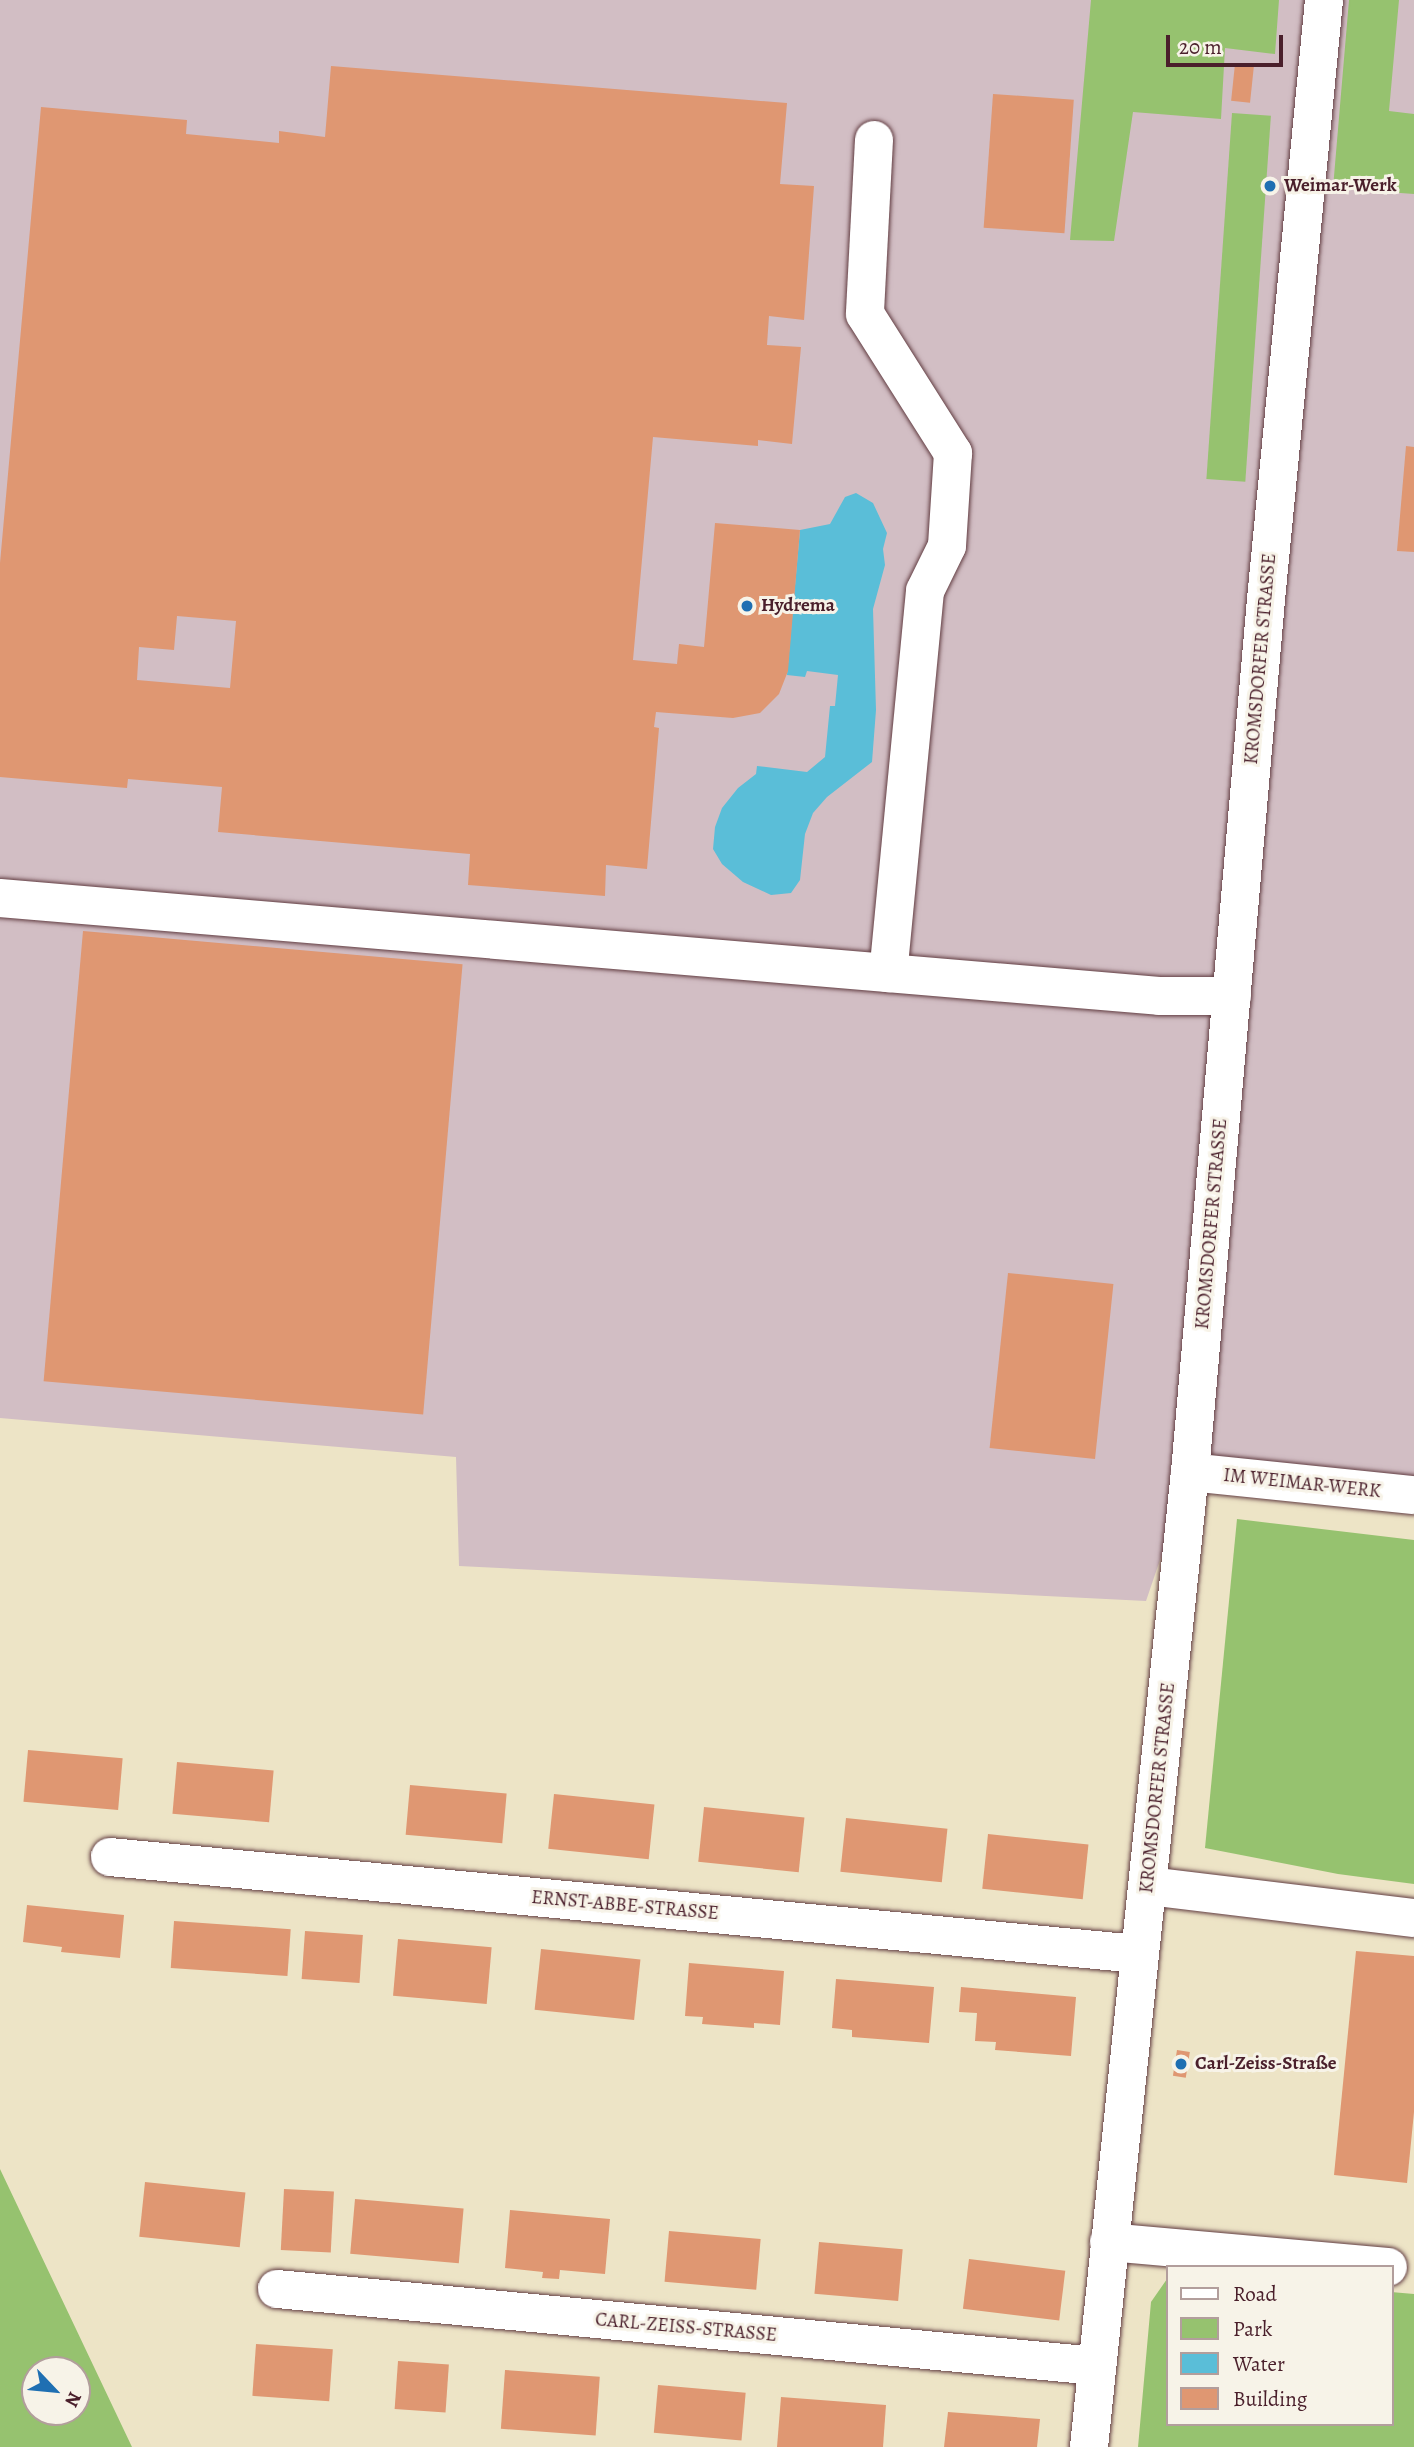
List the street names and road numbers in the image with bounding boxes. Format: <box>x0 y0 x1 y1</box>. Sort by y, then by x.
street label: KROMSDORFER STRASSE <box>1240 553 1282 765</box>
street label: KROMSDORFER STRASSE <box>1191 1118 1233 1330</box>
street label: IM WEIMAR-WERK <box>1222 1464 1382 1504</box>
street label: KROMSDORFER STRASSE <box>1136 1682 1180 1894</box>
street label: ERNST-ABBE-STRASSE <box>530 1886 720 1926</box>
street label: CARL-ZEISS-STRASSE <box>594 2309 778 2347</box>

